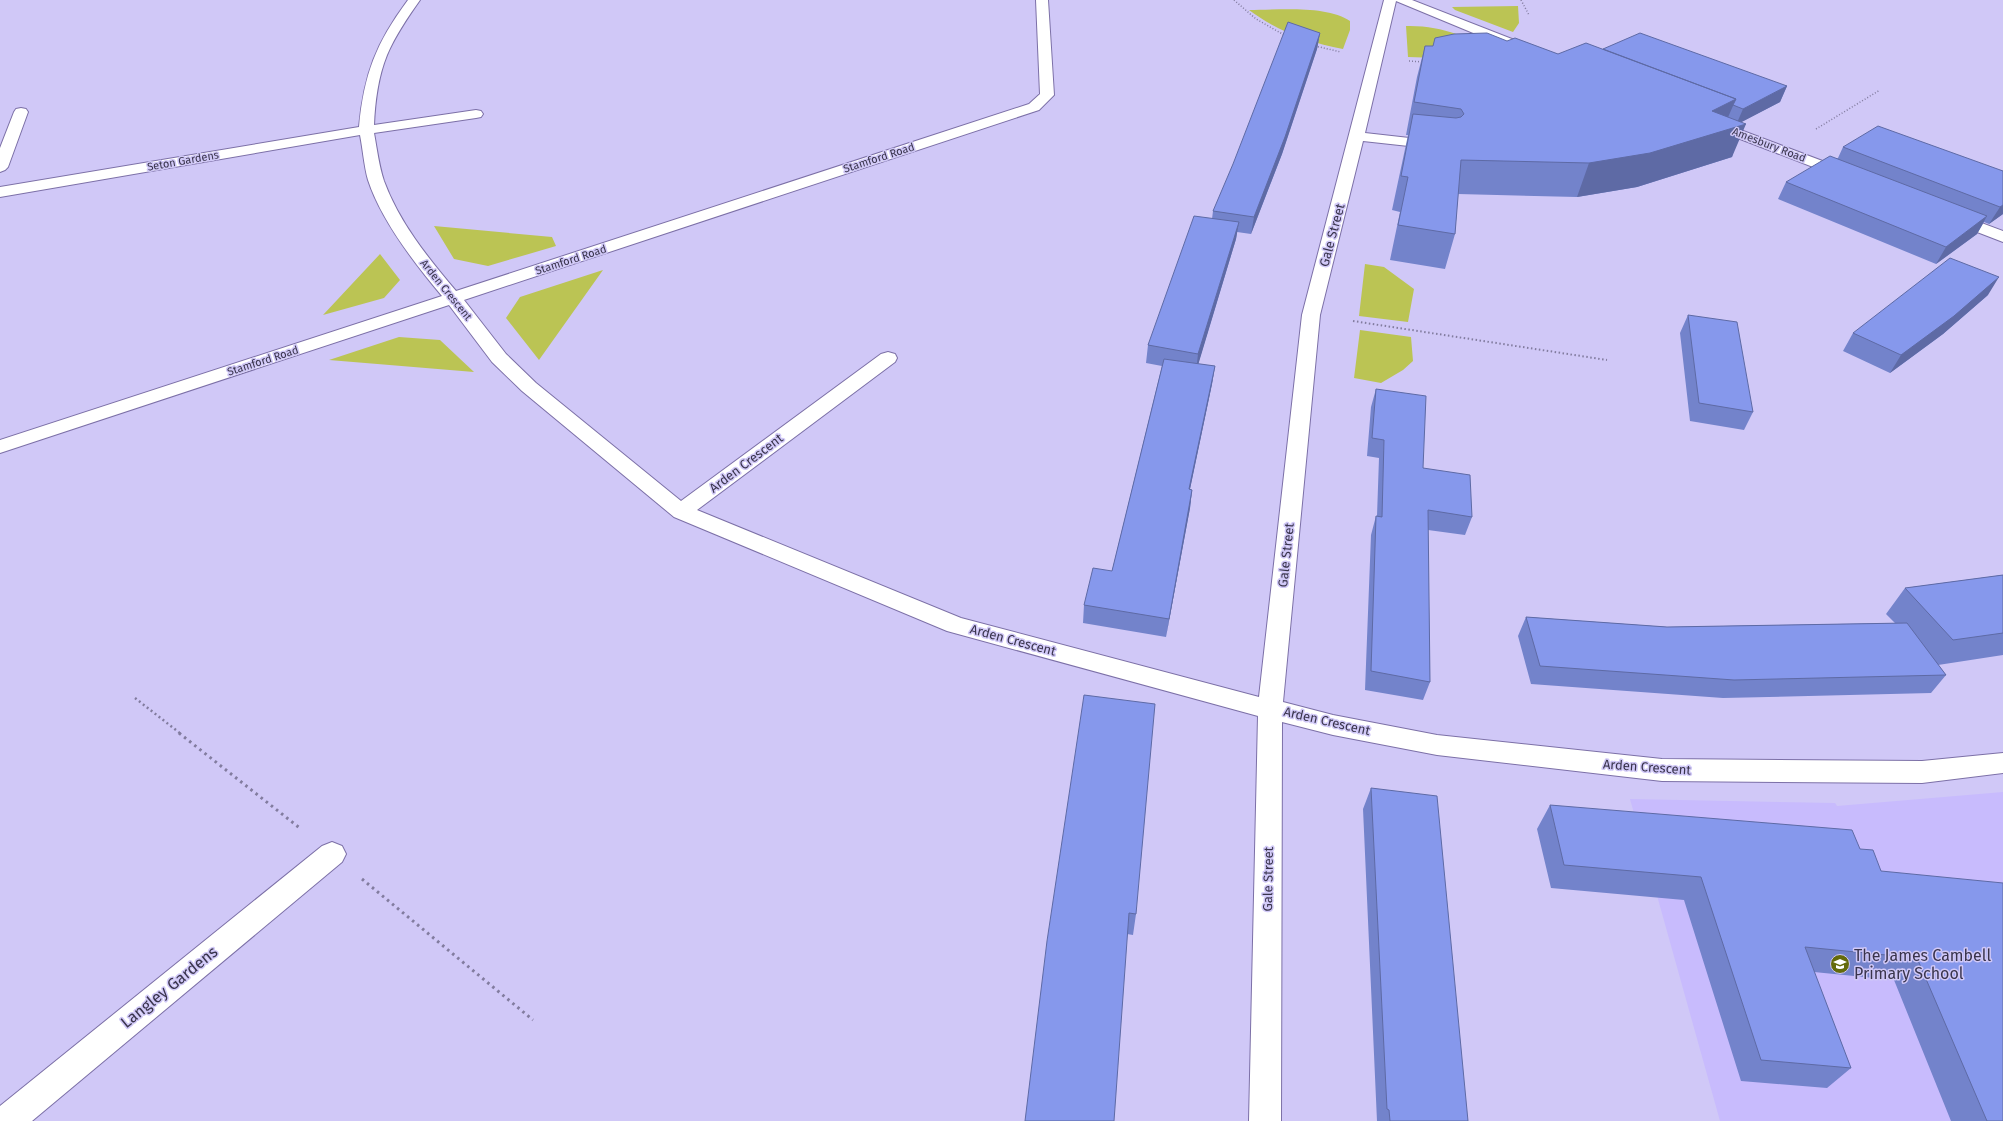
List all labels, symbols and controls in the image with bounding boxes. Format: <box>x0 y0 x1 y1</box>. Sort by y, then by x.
street label: Amesbury Road <box>1730 125 1808 165</box>
street label: Stamford Road <box>842 140 916 176</box>
street label: Seton Gardens <box>146 148 220 174</box>
street label: Gale Street <box>1316 202 1348 268</box>
street label: Stamford Road <box>534 242 608 278</box>
street label: Arden Crescent <box>417 257 475 323</box>
street label: Stamford Road <box>226 343 300 379</box>
street label: Arden Crescent <box>706 430 786 496</box>
street label: Gale Street <box>1275 522 1297 588</box>
street label: Arden Crescent <box>968 621 1058 659</box>
street label: Arden Crescent <box>1282 704 1372 738</box>
street label: Arden Crescent <box>1602 756 1692 778</box>
street label: Gale Street <box>1260 846 1276 911</box>
street label: Langley Gardens <box>117 942 221 1032</box>
place label: The James Cambell Primary School <box>1854 946 1991 983</box>
school or university icon: The James Cambell Primary School <box>1829 953 1851 975</box>

